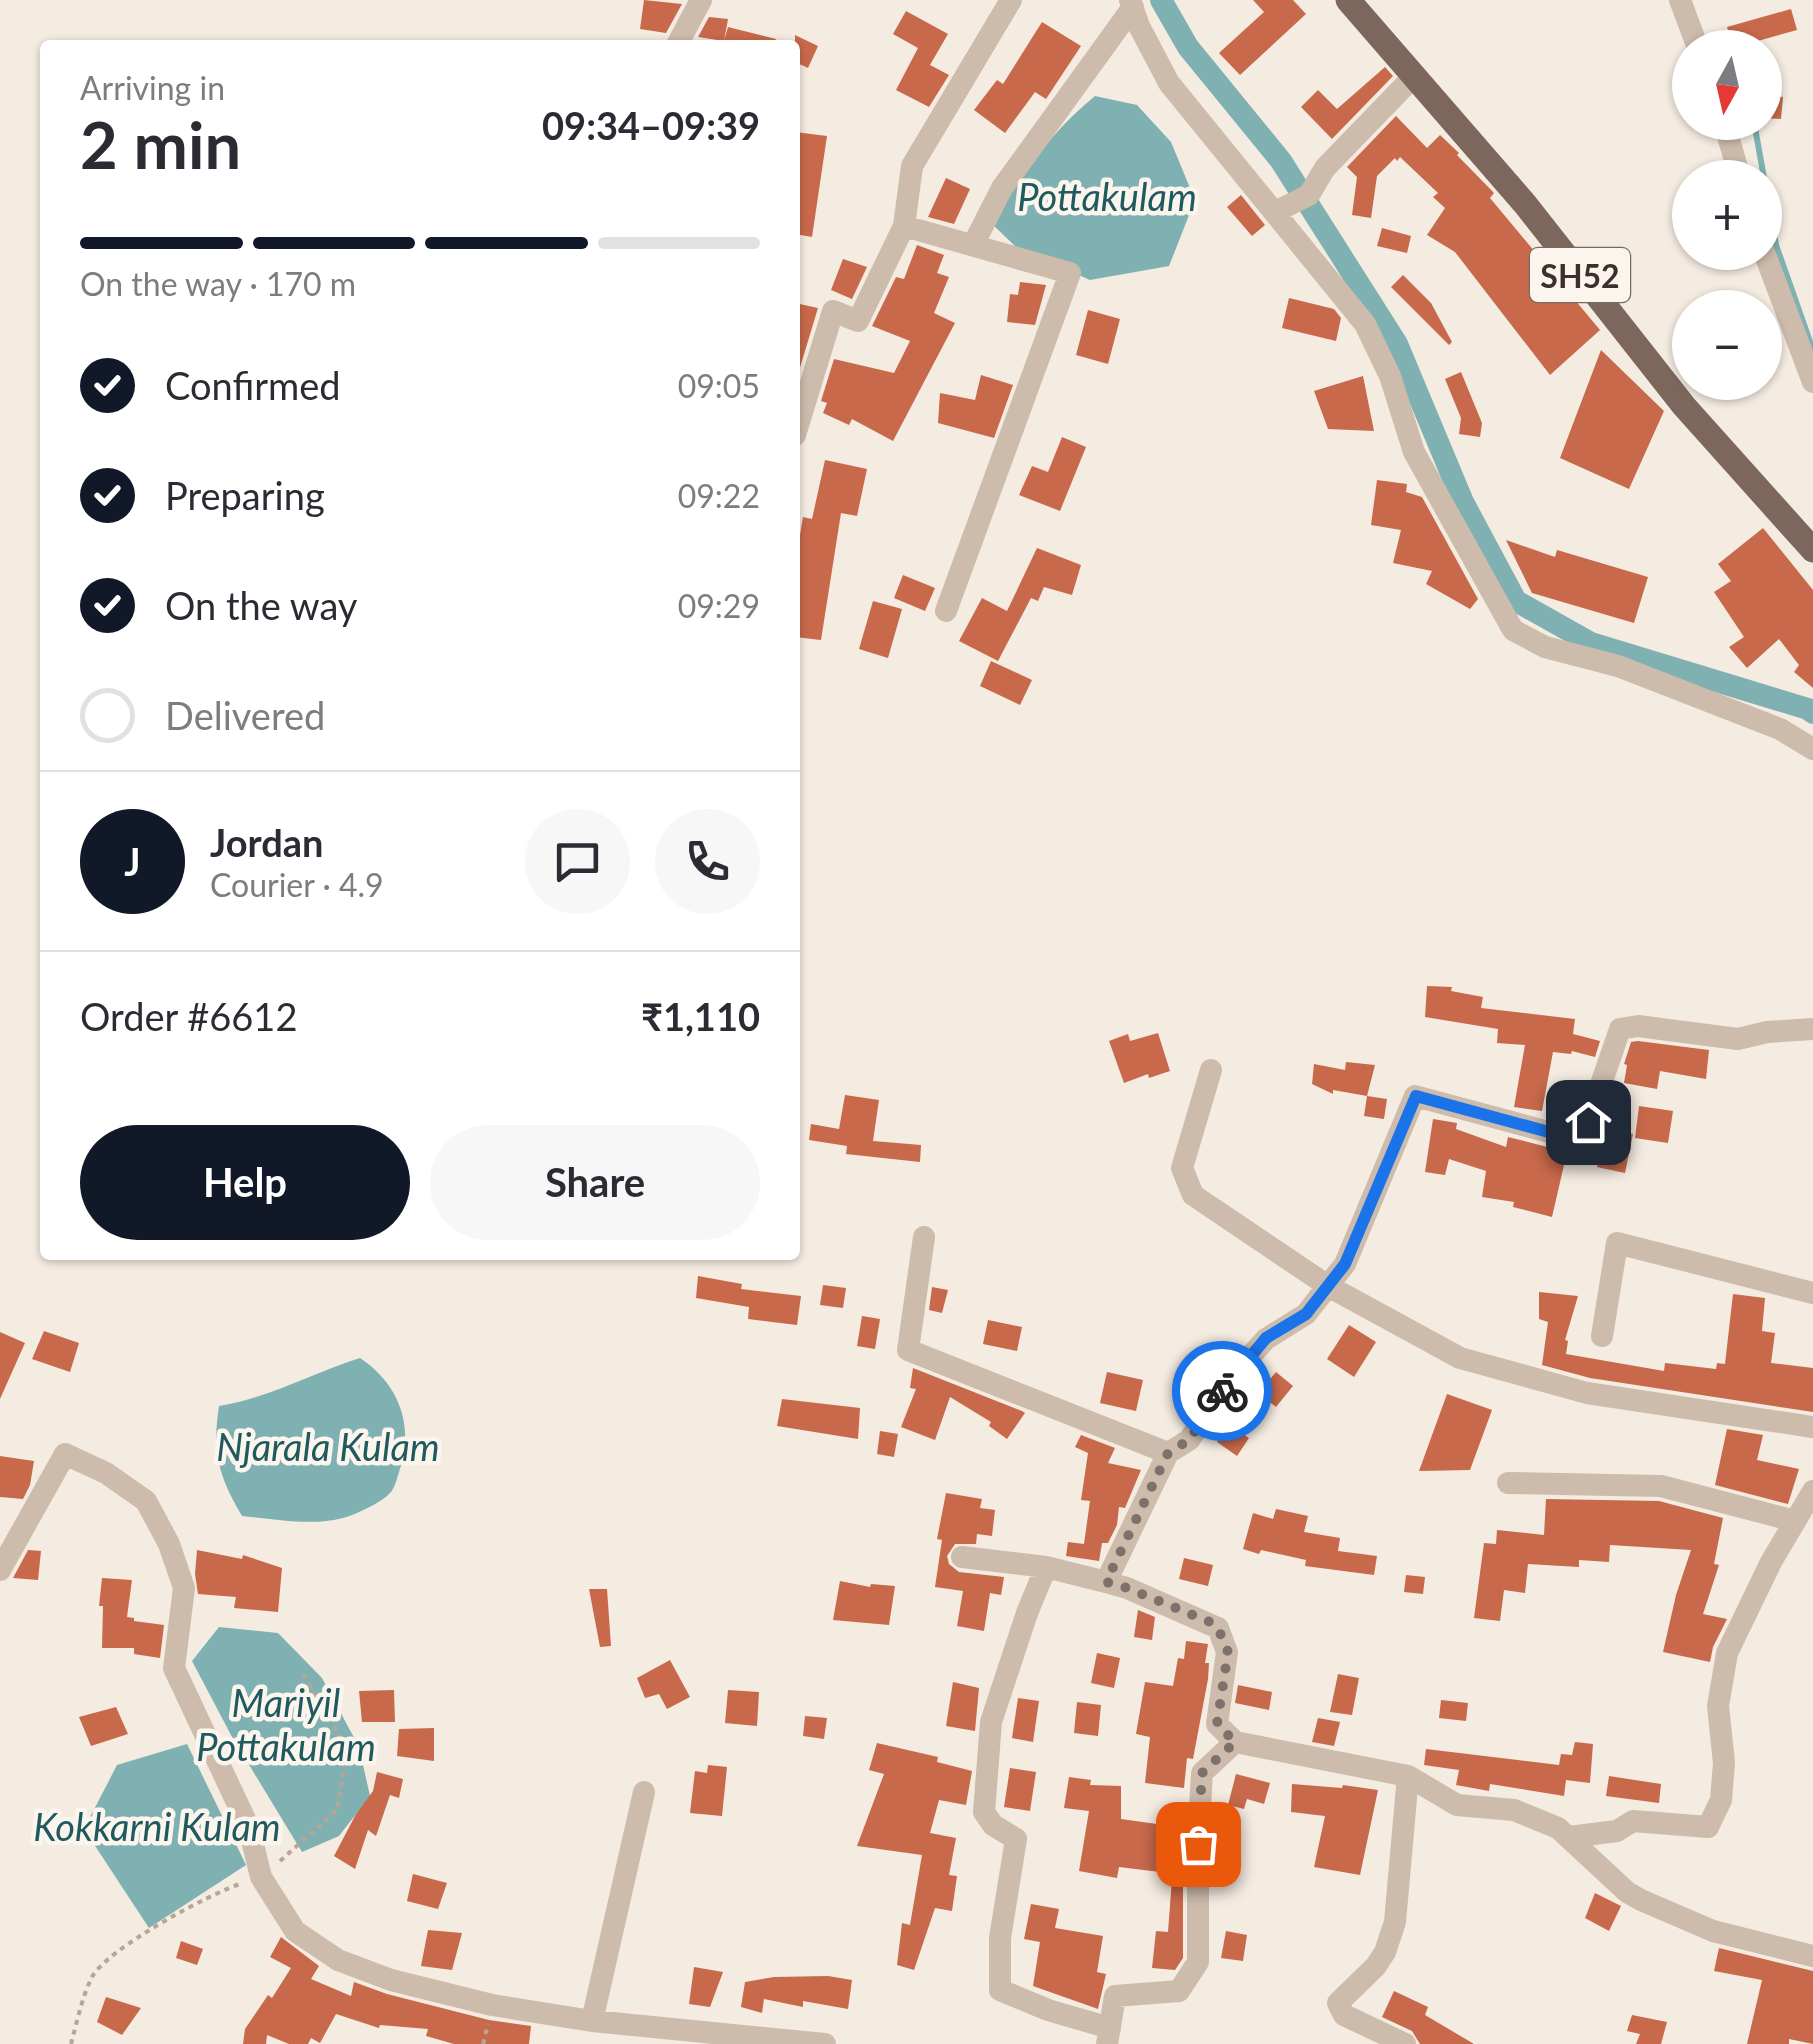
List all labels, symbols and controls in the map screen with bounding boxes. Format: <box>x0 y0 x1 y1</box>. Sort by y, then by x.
north arrow <box>1672 30 1782 140</box>
map controls <box>1672 30 1782 400</box>
text: Arriving in <box>80 68 225 107</box>
text: 09:34–09:39 <box>542 102 760 148</box>
text: 2 min <box>80 105 241 183</box>
button: + <box>1672 160 1782 270</box>
water label: Pottakulam <box>1017 173 1197 219</box>
road number: SH52 <box>1530 248 1630 302</box>
text: On the way · 170 m <box>80 264 356 303</box>
button: − <box>1672 290 1782 400</box>
icon: check <box>80 358 135 413</box>
text: Confirmed <box>165 362 341 408</box>
text: 09:05 <box>678 366 760 405</box>
icon: check <box>80 468 135 523</box>
text: Preparing <box>165 472 325 518</box>
text: 09:22 <box>678 476 760 515</box>
icon: check <box>80 578 135 633</box>
text: On the way <box>165 582 357 628</box>
text: 09:29 <box>678 586 760 625</box>
text: Delivered <box>165 692 325 738</box>
button: chat <box>525 809 630 914</box>
button: phone <box>655 809 760 914</box>
text: Jordan <box>210 819 323 865</box>
text: J <box>124 838 141 884</box>
text: Courier · 4.9 <box>210 865 384 904</box>
text: Order #6612 <box>80 993 297 1039</box>
text: ₹1,110 <box>641 993 760 1039</box>
pin <box>1546 1080 1631 1165</box>
icon: home <box>1561 1095 1616 1150</box>
button: Help <box>80 1125 410 1240</box>
button: Share <box>430 1125 760 1240</box>
courier <box>1172 1341 1272 1441</box>
icon: bike <box>1195 1364 1250 1419</box>
water label: Njarala Kulam <box>216 1423 440 1469</box>
water label: Mariyil Pottakulam <box>196 1679 376 1769</box>
pin <box>1156 1802 1241 1887</box>
water label: Kokkarni Kulam <box>33 1803 281 1849</box>
icon: bag <box>1171 1817 1226 1872</box>

